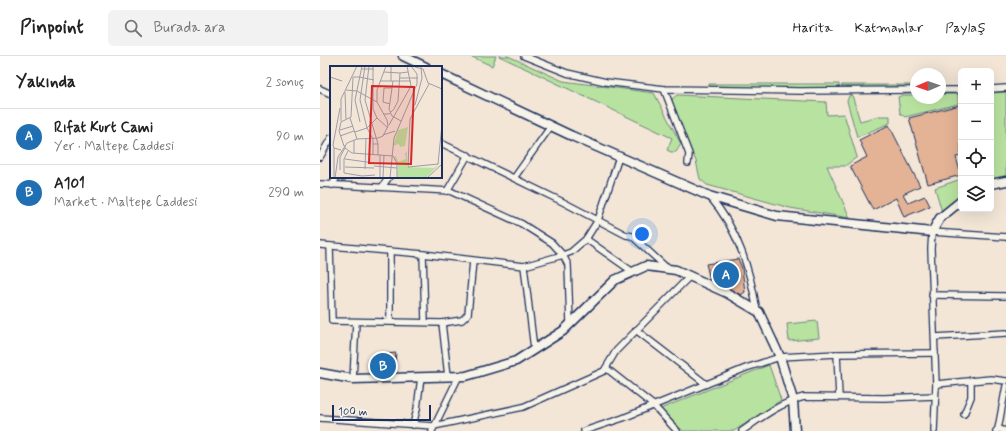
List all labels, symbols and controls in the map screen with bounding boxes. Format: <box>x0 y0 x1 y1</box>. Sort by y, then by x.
search box <box>108 10 388 46</box>
text: Pinpoint <box>20 15 84 40</box>
icon: search <box>122 17 144 39</box>
text: Burada ara <box>154 18 225 38</box>
text: Harita <box>792 19 833 37</box>
text: Katmanlar <box>855 19 923 37</box>
text: Paylaş <box>945 19 986 37</box>
inset map <box>330 66 442 178</box>
north arrow <box>910 68 946 104</box>
map controls <box>958 68 994 212</box>
button: + <box>958 68 994 104</box>
text: Yakında <box>16 71 76 93</box>
text: 2 sonuç <box>266 74 304 91</box>
button: − <box>958 104 994 140</box>
text: Rıfat Kurt Cami <box>54 118 153 138</box>
text: A <box>25 128 33 145</box>
text: 90 m <box>276 128 304 145</box>
text: Yer · Maltepe Caddesi <box>54 138 174 155</box>
button: locate <box>958 140 994 176</box>
text: A101 <box>54 174 85 194</box>
button: layers <box>958 176 994 212</box>
text: B <box>25 184 33 201</box>
text: 290 m <box>268 184 304 201</box>
text: Market · Maltepe Caddesi <box>54 194 197 211</box>
your location <box>632 224 652 244</box>
pin: A <box>713 260 739 290</box>
pin: B <box>370 351 396 381</box>
scale bar <box>332 403 431 422</box>
text: 100 m <box>338 405 368 419</box>

